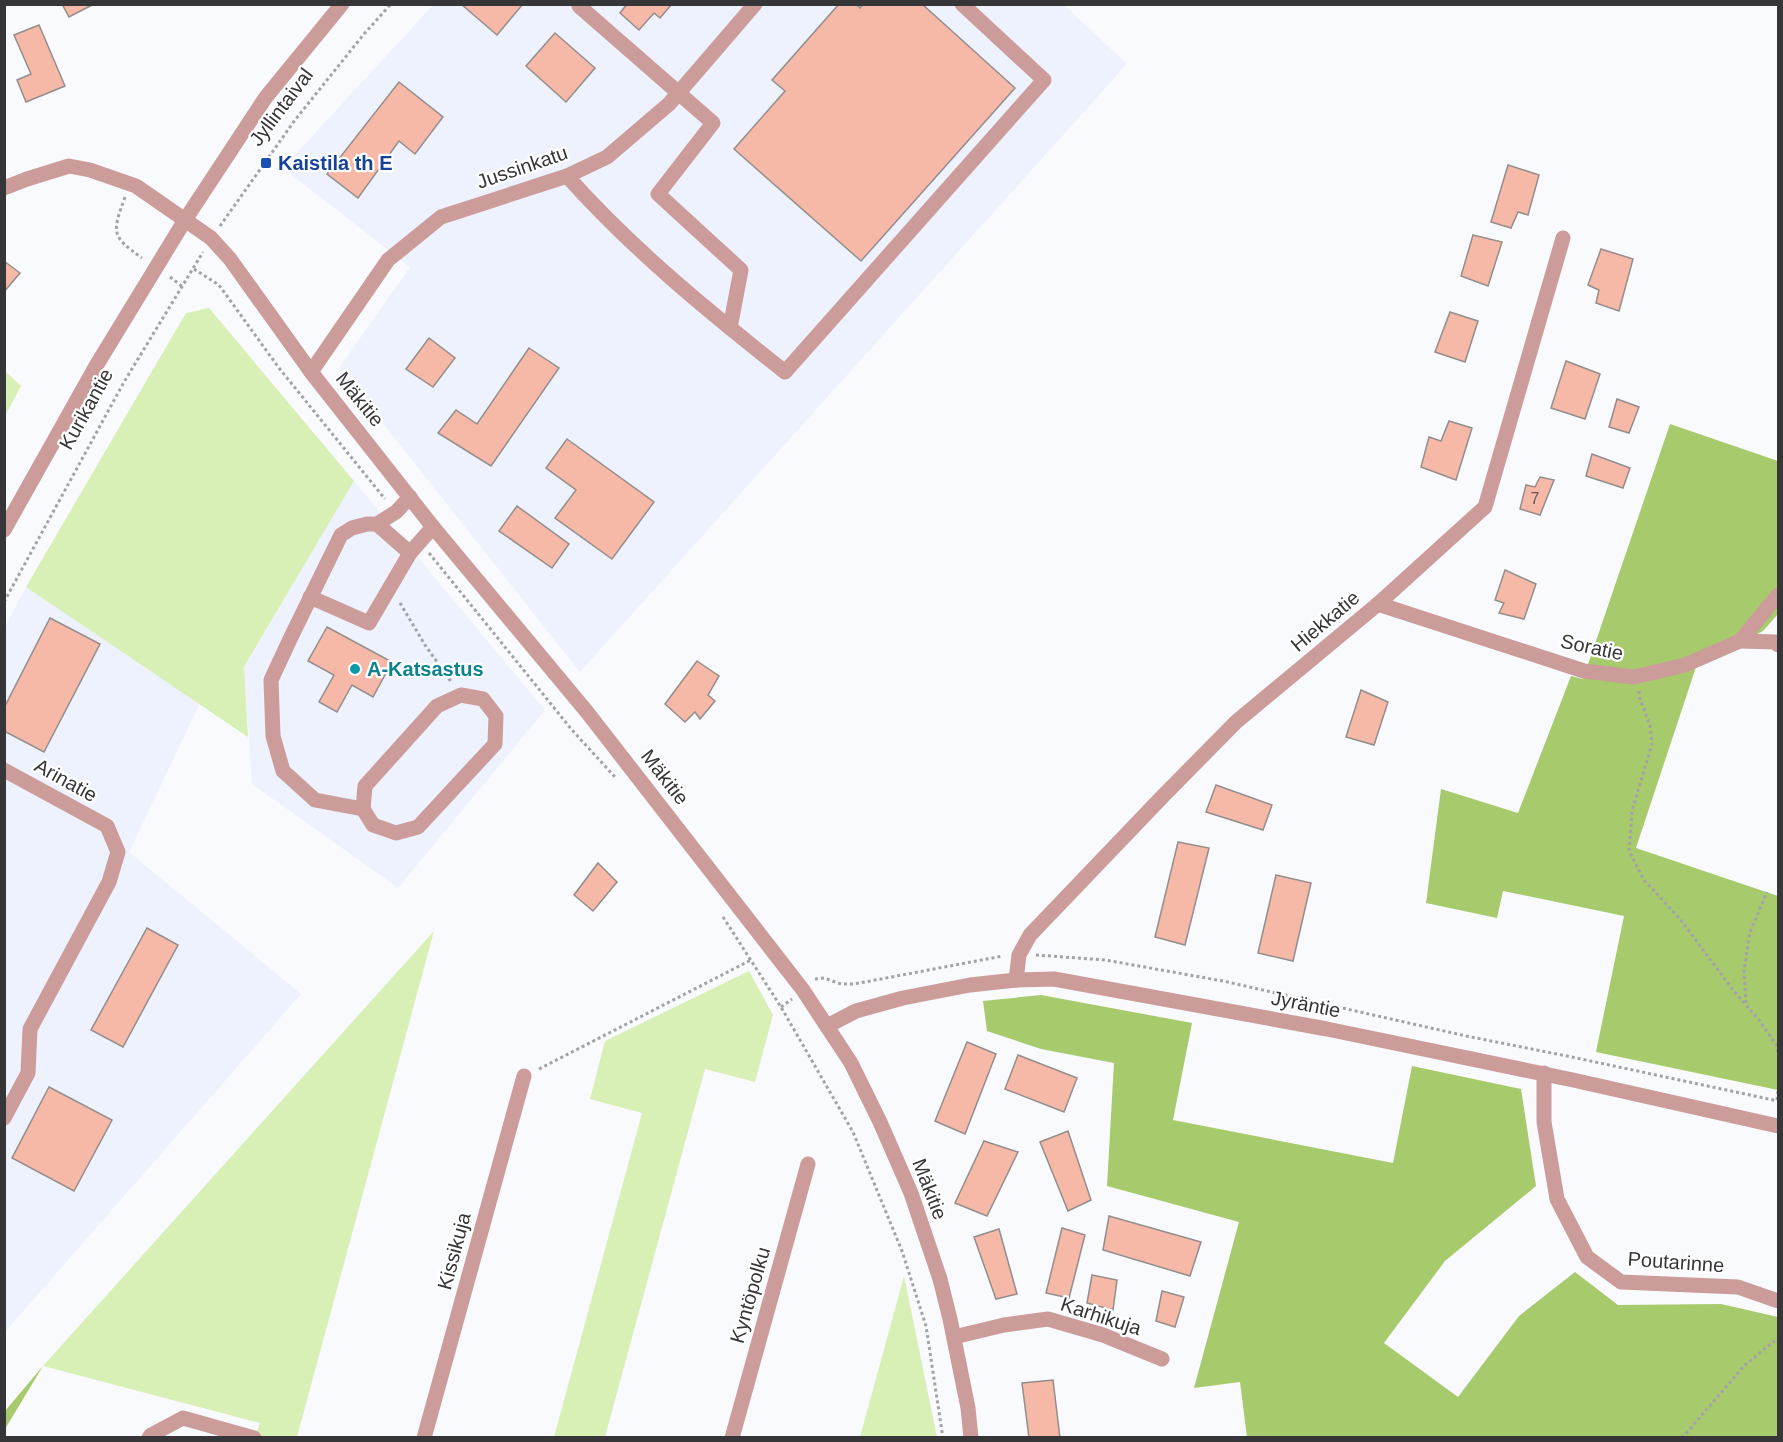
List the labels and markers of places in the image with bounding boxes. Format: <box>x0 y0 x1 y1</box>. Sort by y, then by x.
place label: Kaistila th E <box>278 152 392 174</box>
marker: Kaistila th E <box>259 156 273 170</box>
place label: A-Katsastus <box>367 658 484 680</box>
marker: A-Katsastus <box>348 662 362 676</box>

